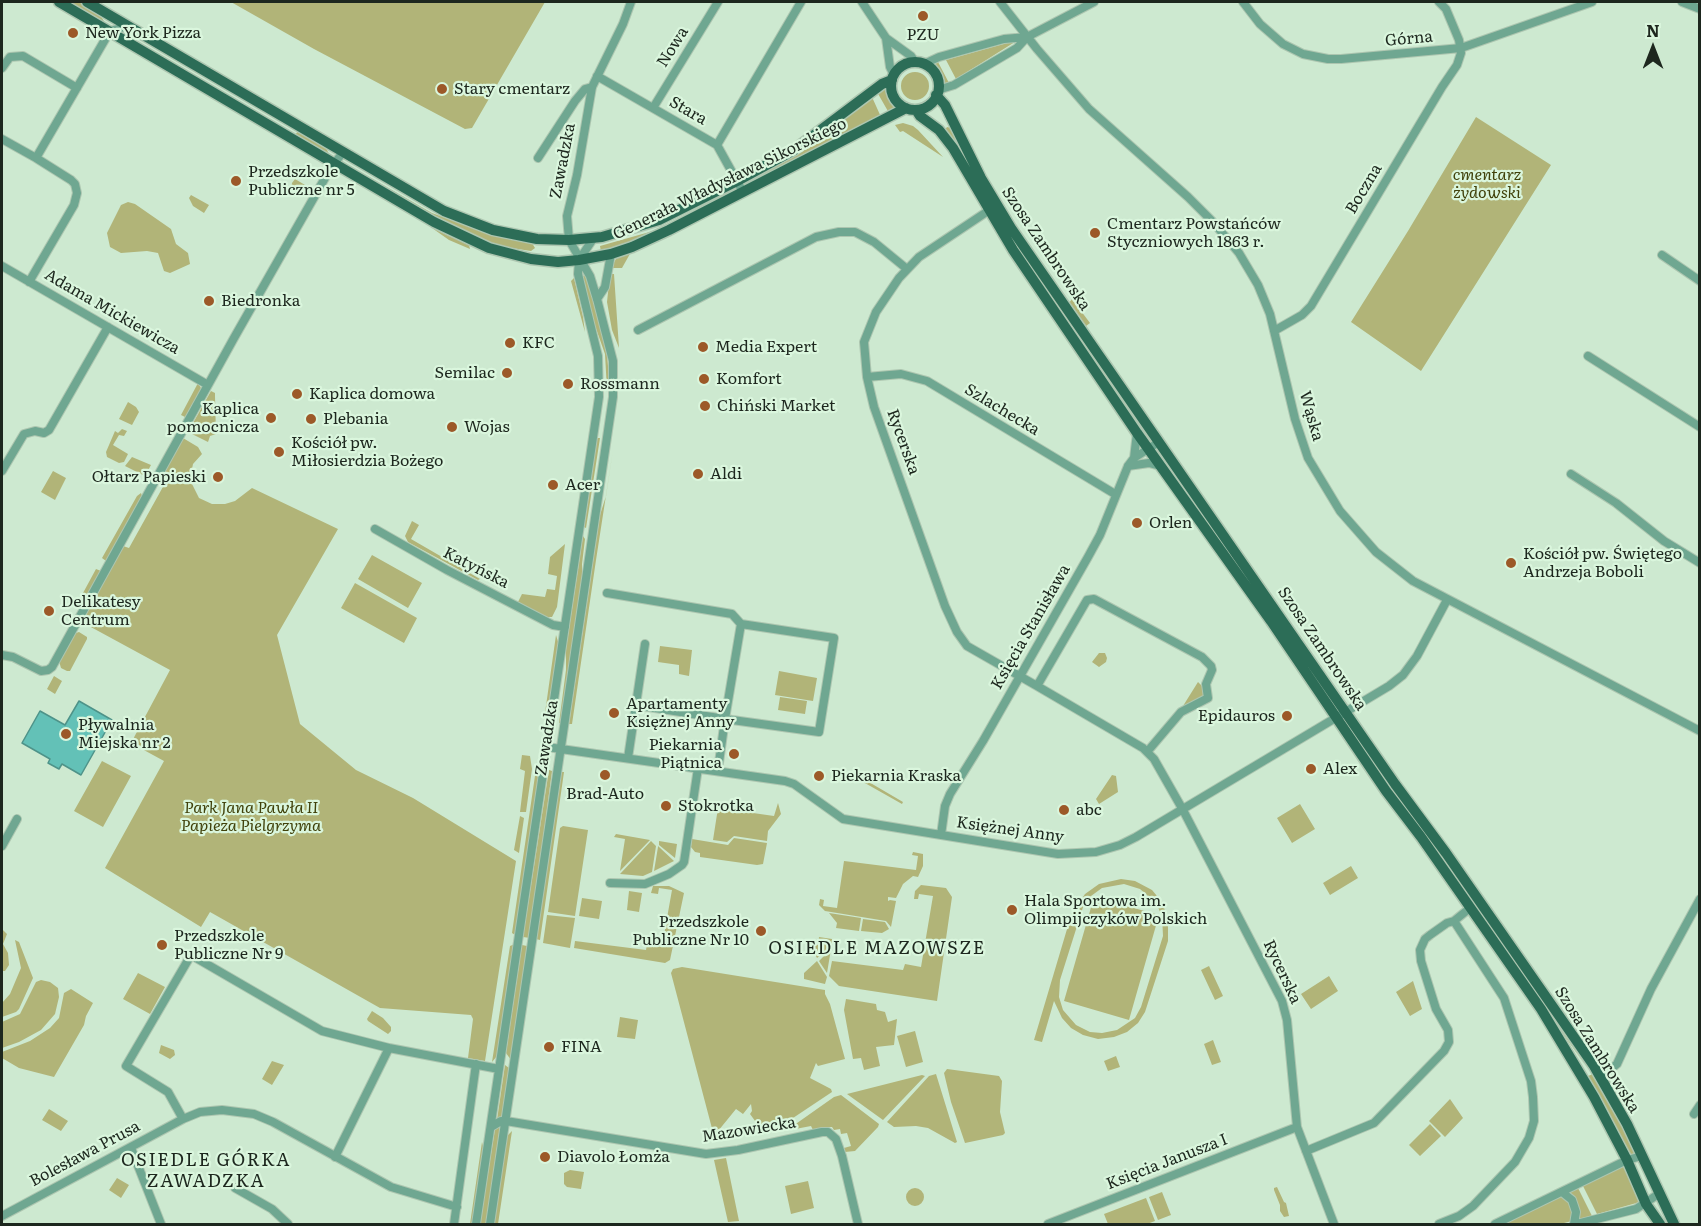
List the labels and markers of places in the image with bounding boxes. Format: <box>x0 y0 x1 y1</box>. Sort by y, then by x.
marker: PZU <box>916 9 930 23</box>
place label: New York Pizza <box>85 23 201 43</box>
place label: PZU <box>907 25 939 45</box>
marker: New York Pizza <box>66 26 80 40</box>
place label: Stary cmentarz <box>454 79 570 99</box>
marker: Stary cmentarz <box>435 82 449 96</box>
place label: Przedszkole Publiczne nr 5 <box>248 162 355 200</box>
marker: Przedszkole Publiczne nr 5 <box>229 174 243 188</box>
place label: Cmentarz Powstańców Styczniowych 1863 r. <box>1107 214 1281 252</box>
marker: Cmentarz Powstańców Styczniowych 1863 r. <box>1088 226 1102 240</box>
place label: Biedronka <box>221 291 300 311</box>
marker: Biedronka <box>202 294 216 308</box>
place label: KFC <box>522 333 555 353</box>
marker: KFC <box>503 336 517 350</box>
place label: Media Expert <box>715 337 817 357</box>
marker: Media Expert <box>696 340 710 354</box>
place label: Semilac <box>435 363 495 383</box>
marker: Semilac <box>500 366 514 380</box>
place label: Komfort <box>716 369 782 389</box>
marker: Komfort <box>697 372 711 386</box>
place label: Rossmann <box>580 374 660 394</box>
marker: Rossmann <box>561 377 575 391</box>
place label: Kaplica domowa <box>309 384 435 404</box>
marker: Kaplica domowa <box>290 387 304 401</box>
place label: Chiński Market <box>717 396 835 416</box>
place label: Kaplica pomocnicza <box>167 399 259 437</box>
marker: Chiński Market <box>698 399 712 413</box>
place label: Plebania <box>323 409 388 429</box>
marker: Kaplica pomocnicza <box>264 411 278 425</box>
marker: Plebania <box>304 412 318 426</box>
place label: Wojas <box>464 417 510 437</box>
marker: Wojas <box>445 420 459 434</box>
place label: Kościół pw. Miłosierdzia Bożego <box>291 433 443 471</box>
marker: Kościół pw. Miłosierdzia Bożego <box>272 445 286 459</box>
place label: Aldi <box>710 464 742 484</box>
place label: Ołtarz Papieski <box>92 467 206 487</box>
marker: Aldi <box>691 467 705 481</box>
marker: Ołtarz Papieski <box>211 470 225 484</box>
place label: Acer <box>565 475 600 495</box>
marker: Acer <box>546 478 560 492</box>
place label: Orlen <box>1149 513 1192 533</box>
marker: Orlen <box>1130 516 1144 530</box>
place label: Kościół pw. Świętego Andrzeja Boboli <box>1523 544 1682 582</box>
marker: Kościół pw. Świętego Andrzeja Boboli <box>1504 556 1518 570</box>
place label: Delikatesy Centrum <box>61 592 141 630</box>
marker: Delikatesy Centrum <box>42 604 56 618</box>
place label: Apartamenty Księżnej Anny <box>626 694 734 732</box>
marker: Apartamenty Księżnej Anny <box>607 706 621 720</box>
place label: Epidauros <box>1198 706 1275 726</box>
marker: Epidauros <box>1280 709 1294 723</box>
place label: Pływalnia Miejska nr 2 <box>78 715 171 753</box>
marker: Pływalnia Miejska nr 2 <box>59 727 73 741</box>
place label: Piekarnia Piątnica <box>649 735 722 773</box>
marker: Piekarnia Piątnica <box>727 747 741 761</box>
place label: Alex <box>1323 759 1357 779</box>
marker: Alex <box>1304 762 1318 776</box>
place label: Piekarnia Kraska <box>831 766 961 786</box>
marker: Brad-Auto <box>598 768 612 782</box>
marker: Piekarnia Kraska <box>812 769 826 783</box>
place label: Brad-Auto <box>566 784 644 804</box>
place label: Stokrotka <box>678 796 754 816</box>
marker: Stokrotka <box>659 799 673 813</box>
place label: abc <box>1076 800 1102 820</box>
marker: abc <box>1057 803 1071 817</box>
place label: Hala Sportowa im. Olimpijczyków Polskich <box>1024 891 1207 929</box>
marker: Hala Sportowa im. Olimpijczyków Polskich <box>1005 903 1019 917</box>
place label: Przedszkole Publiczne Nr 10 <box>632 912 749 950</box>
marker: Przedszkole Publiczne Nr 10 <box>754 924 768 938</box>
place label: Przedszkole Publiczne Nr 9 <box>174 926 283 964</box>
marker: Przedszkole Publiczne Nr 9 <box>155 938 169 952</box>
place label: FINA <box>561 1037 602 1057</box>
marker: FINA <box>542 1040 556 1054</box>
place label: Diavolo Łomża <box>557 1147 670 1167</box>
marker: Diavolo Łomża <box>538 1150 552 1164</box>

